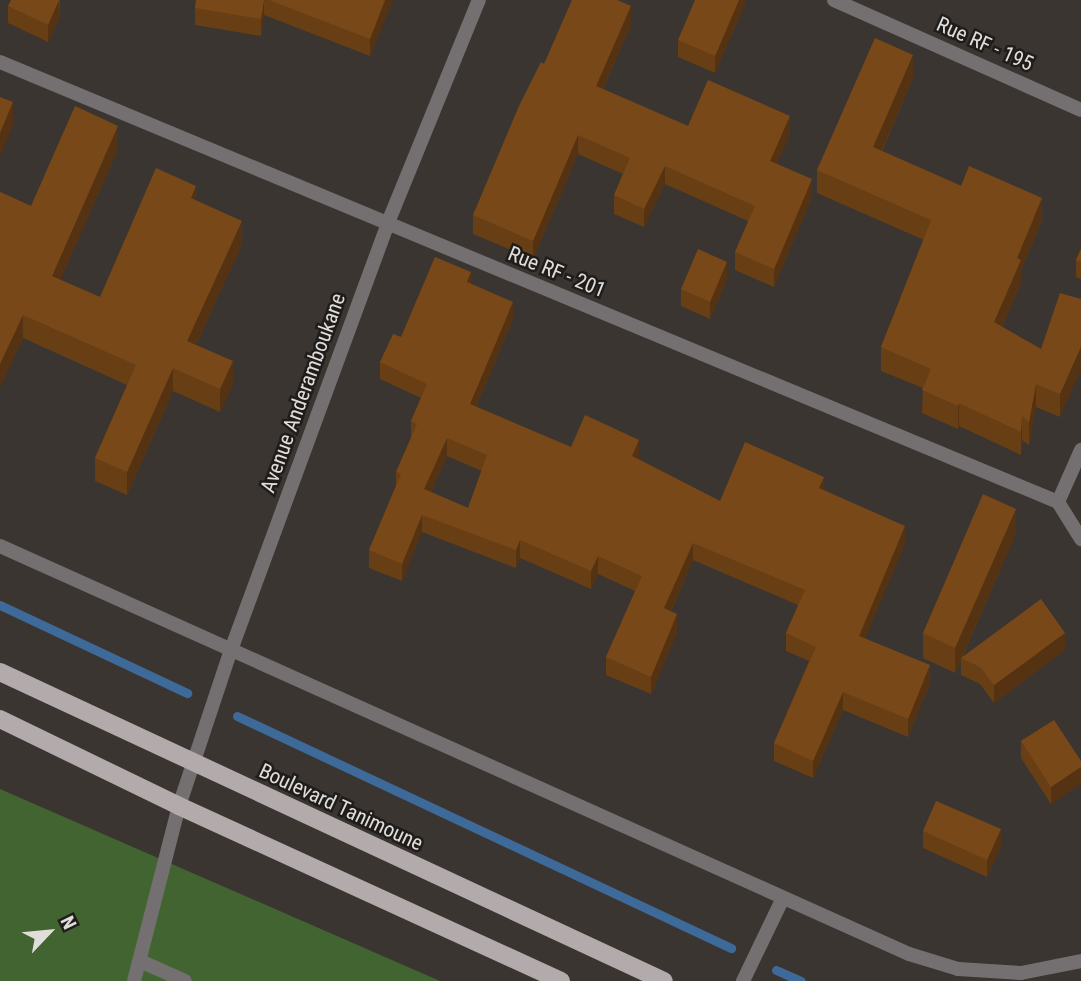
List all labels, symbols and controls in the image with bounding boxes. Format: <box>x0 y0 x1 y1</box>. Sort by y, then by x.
street label: Rue RF - 195 <box>933 12 1037 76</box>
street label: Rue RF - 201 <box>504 241 610 303</box>
street label: Avenue Anderamboukane <box>255 290 351 496</box>
street label: Boulevard Tanimoune <box>255 758 427 856</box>
north arrow <box>14 897 84 967</box>
text: N <box>55 912 81 933</box>

